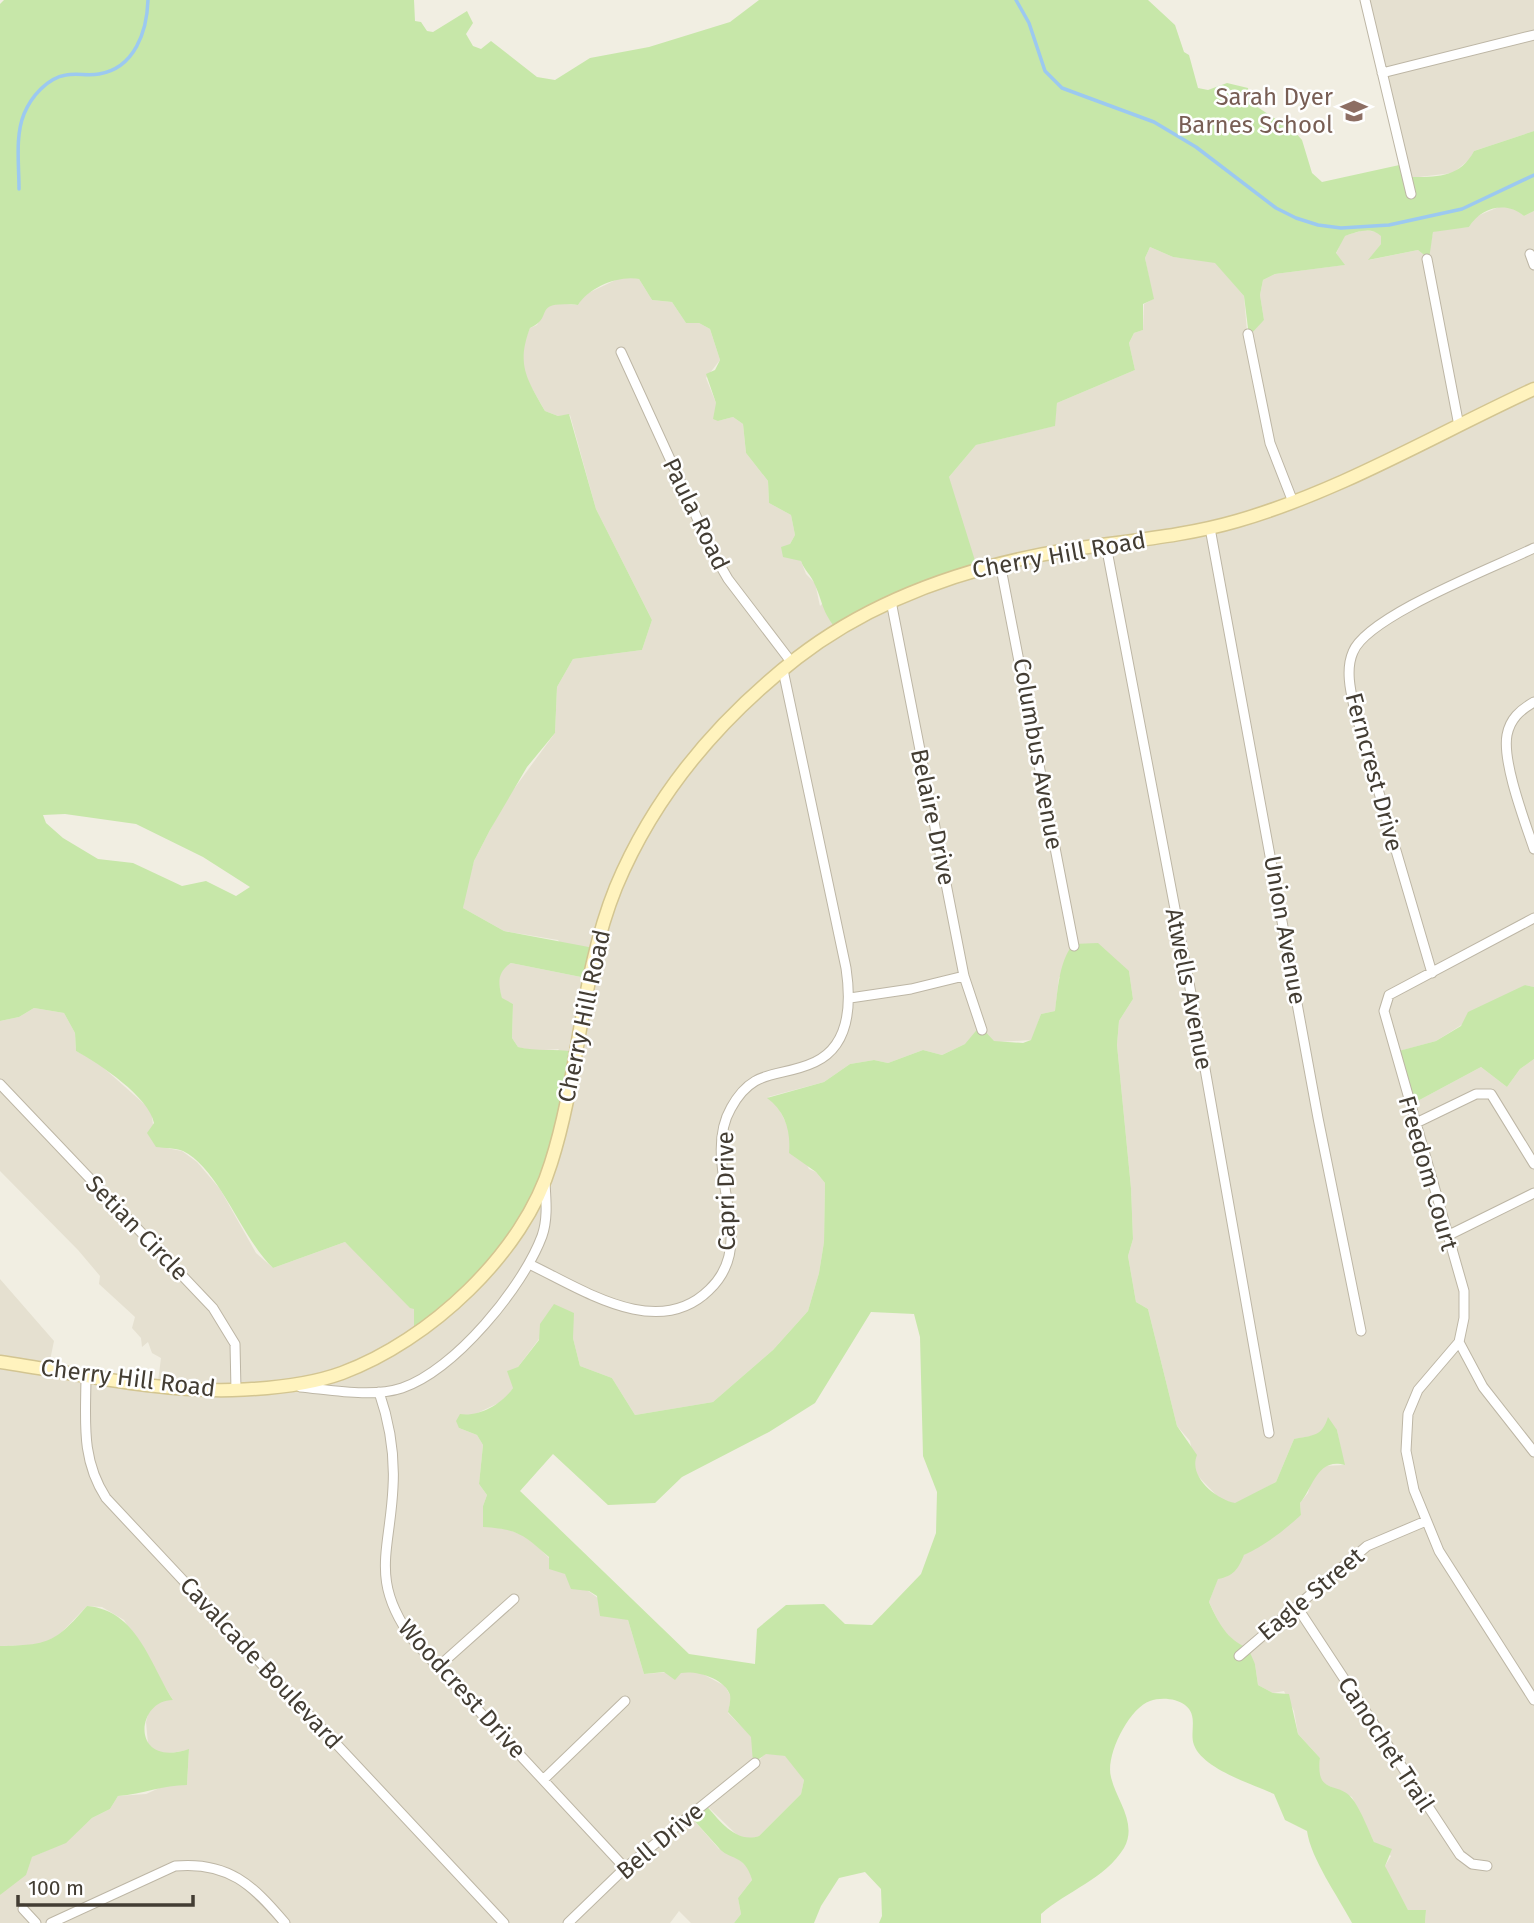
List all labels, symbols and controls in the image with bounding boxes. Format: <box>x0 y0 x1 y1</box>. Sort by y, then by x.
place label: Sarah Dyer Barnes School <box>1178 83 1334 139</box>
school or university icon: Sarah Dyer Barnes School <box>1339 96 1369 126</box>
street label: Paula Road <box>657 453 735 575</box>
street label: Cherry Hill Road <box>970 526 1148 584</box>
street label: Columbus Avenue <box>1007 656 1069 852</box>
street label: Ferncrest Drive <box>1339 690 1409 854</box>
street label: Belaire Drive <box>905 746 961 888</box>
street label: Union Avenue <box>1258 853 1312 1007</box>
street label: Atwells Avenue <box>1160 906 1218 1072</box>
street label: Cherry Hill Road <box>552 927 616 1105</box>
street label: Freedom Court <box>1393 1092 1464 1254</box>
street label: Capri Drive <box>711 1131 741 1251</box>
street label: Setian Circle <box>80 1170 194 1286</box>
street label: Cherry Hill Road <box>39 1353 217 1403</box>
street label: Eagle Street <box>1252 1541 1370 1646</box>
street label: Cavalcade Boulevard <box>174 1571 348 1755</box>
street label: Woodcrest Drive <box>392 1614 532 1764</box>
street label: Canochet Trail <box>1332 1671 1440 1817</box>
street label: Bell Drive <box>611 1797 709 1885</box>
scale bar <box>18 1864 192 1908</box>
text: 100 m <box>28 1875 84 1901</box>

